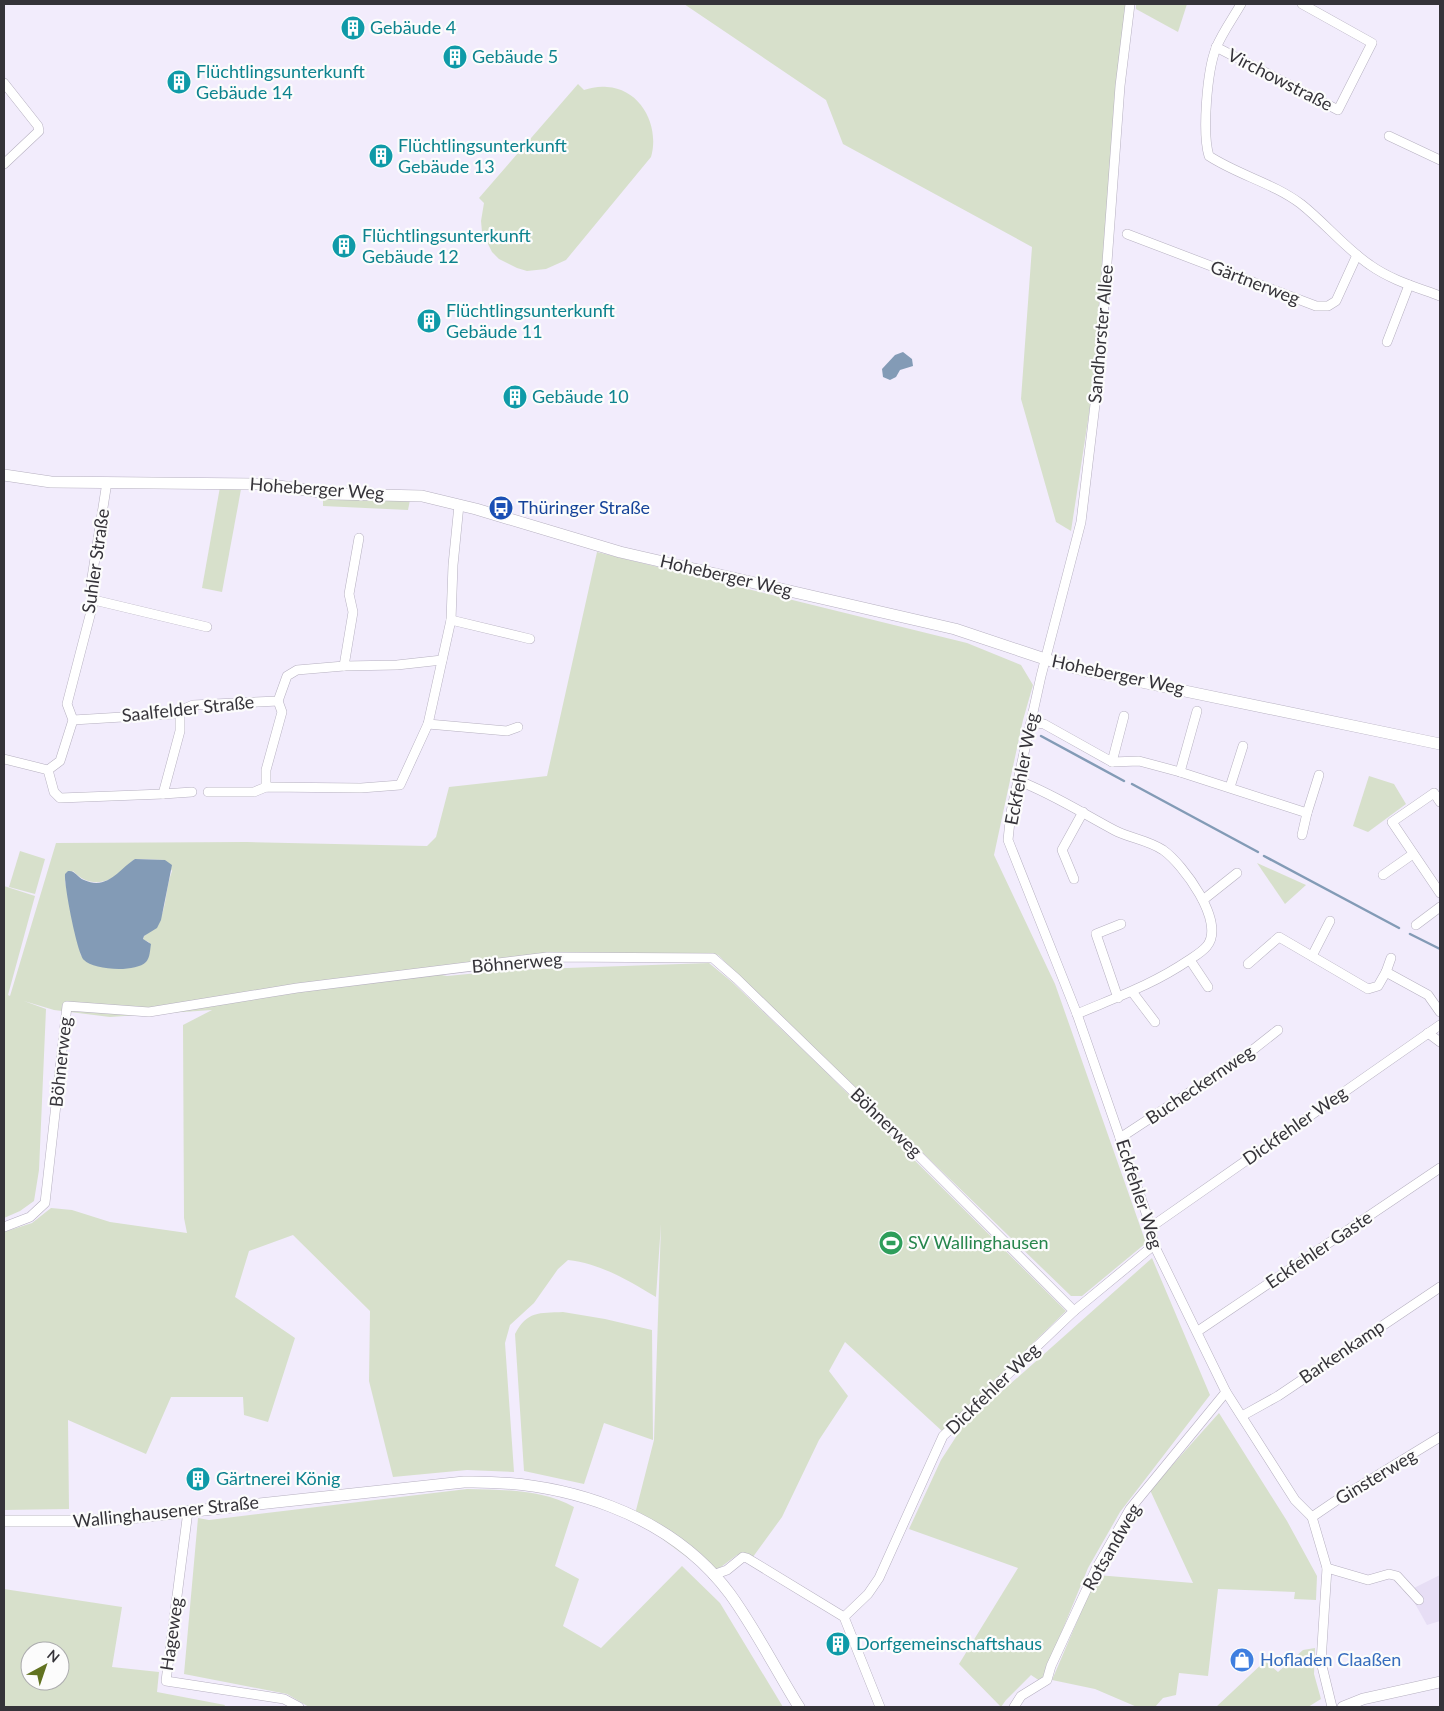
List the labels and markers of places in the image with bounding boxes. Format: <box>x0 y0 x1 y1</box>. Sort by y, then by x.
building icon: Gebäude 4 <box>340 15 366 41</box>
place label: Gebäude 4 <box>370 16 456 38</box>
building icon: Gebäude 5 <box>442 44 468 70</box>
place label: Gebäude 5 <box>472 45 558 67</box>
place label: Flüchtlingsunterkunft Gebäude 14 <box>196 60 366 103</box>
building icon: Flüchtlingsunterkunft Gebäude 14 <box>166 69 192 95</box>
place label: Flüchtlingsunterkunft Gebäude 13 <box>398 134 568 177</box>
building icon: Flüchtlingsunterkunft Gebäude 13 <box>368 143 394 169</box>
place label: Flüchtlingsunterkunft Gebäude 12 <box>362 224 532 267</box>
building icon: Flüchtlingsunterkunft Gebäude 12 <box>331 233 357 259</box>
place label: Flüchtlingsunterkunft Gebäude 11 <box>446 299 616 342</box>
building icon: Flüchtlingsunterkunft Gebäude 11 <box>416 308 442 334</box>
building icon: Gebäude 10 <box>502 384 528 410</box>
place label: Gebäude 10 <box>532 385 629 407</box>
bus stop icon: Thüringer Straße <box>488 495 514 521</box>
place label: Thüringer Straße <box>518 496 650 518</box>
sports icon: SV Wallinghausen <box>878 1230 904 1256</box>
place label: SV Wallinghausen <box>908 1231 1049 1253</box>
building icon: Gärtnerei König <box>185 1466 211 1492</box>
place label: Gärtnerei König <box>216 1467 340 1489</box>
building icon: Dorfgemeinschaftshaus <box>825 1631 851 1657</box>
place label: Dorfgemeinschaftshaus <box>856 1632 1042 1654</box>
shop icon: Hofladen Claaßen <box>1229 1647 1255 1673</box>
place label: Hofladen Claaßen <box>1260 1648 1401 1670</box>

